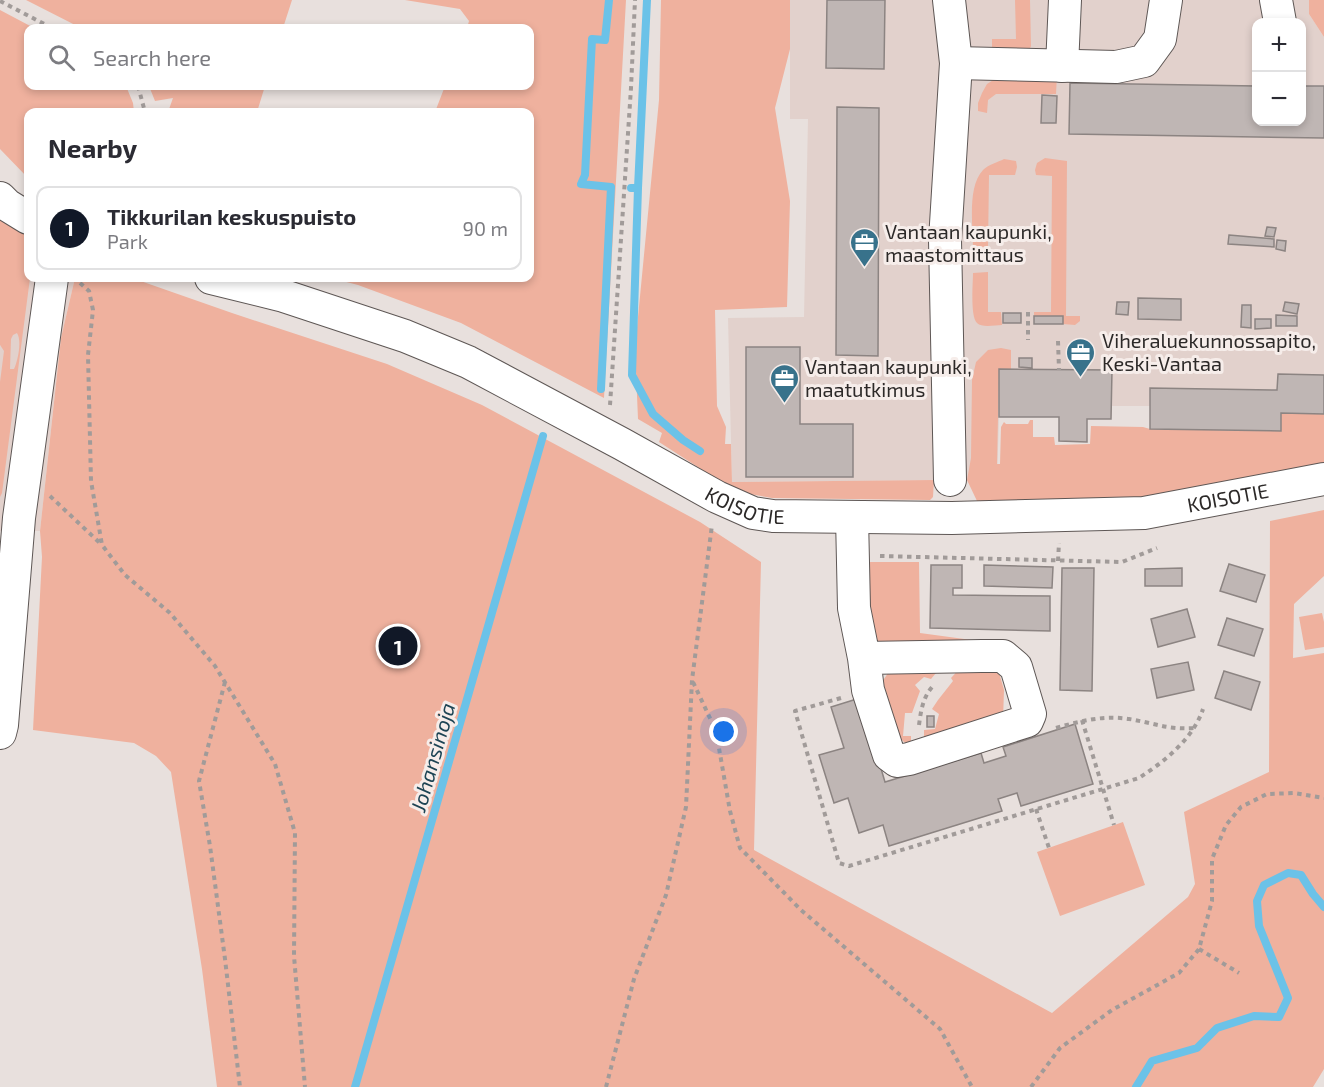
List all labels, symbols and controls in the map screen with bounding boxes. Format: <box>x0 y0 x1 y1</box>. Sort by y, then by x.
map controls <box>1252 18 1306 126</box>
button: + <box>1252 18 1306 72</box>
search box <box>24 24 534 90</box>
icon: search <box>45 41 78 74</box>
text: Search here <box>93 44 211 70</box>
button: − <box>1252 72 1306 126</box>
text: Nearby <box>48 132 137 163</box>
text: Tikkurilan keskuspuisto <box>107 203 356 229</box>
text: 1 <box>65 216 74 240</box>
text: 90 m <box>463 216 508 240</box>
place label: Vantaan kaupunki, maastomittaus <box>885 219 1052 266</box>
office icon: Vantaan kaupunki, maastomittaus <box>848 226 880 268</box>
text: Park <box>107 229 148 253</box>
place label: Viheraluekunnossapito, Keski-Vantaa <box>1102 328 1316 375</box>
office icon: Viheraluekunnossapito, Keski-Vantaa <box>1065 336 1097 378</box>
place label: Vantaan kaupunki, maatutkimus <box>805 354 972 401</box>
office icon: Vantaan kaupunki, maatutkimus <box>768 362 800 404</box>
street label: KOISOTIE <box>1185 478 1271 517</box>
street label: KOISOTIE <box>701 481 785 528</box>
pin: 1 <box>378 624 418 668</box>
water label: Johansinoja <box>404 700 460 816</box>
your location <box>709 717 738 746</box>

